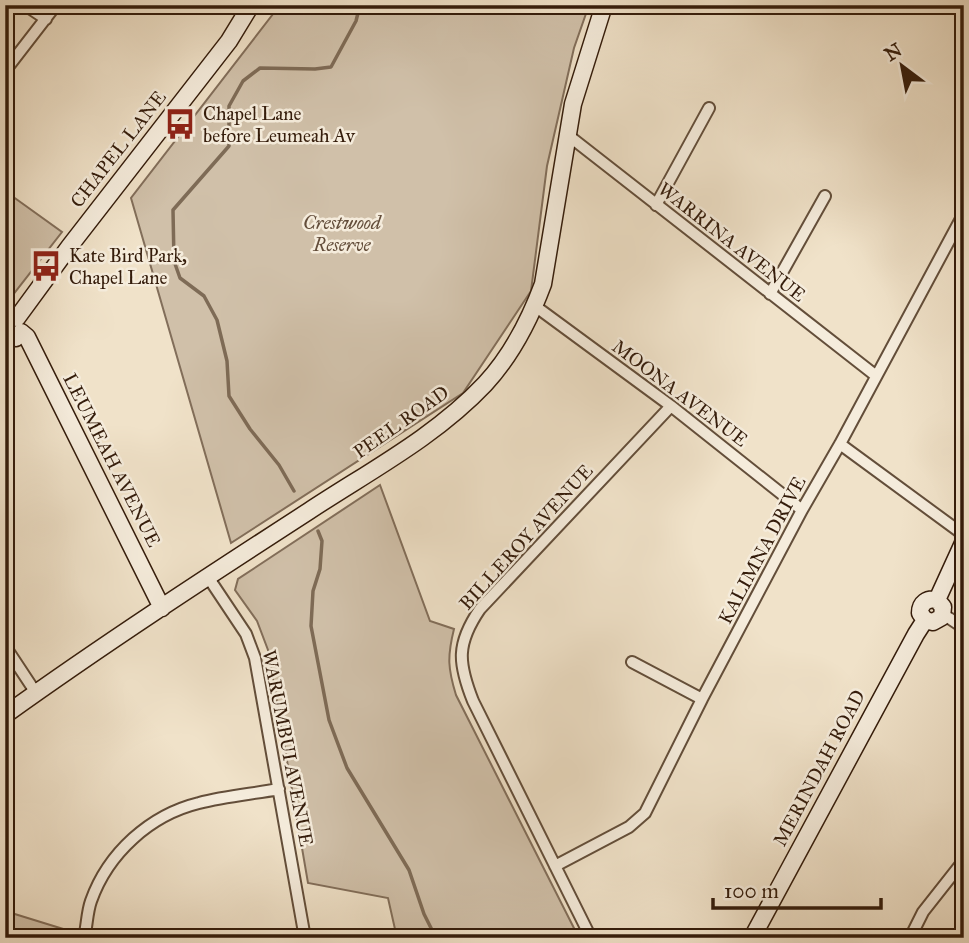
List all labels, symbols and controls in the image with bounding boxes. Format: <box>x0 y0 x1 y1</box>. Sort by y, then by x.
north arrow <box>867 32 937 102</box>
text: N <box>880 38 906 66</box>
street label: CHAPEL LANE <box>65 86 171 212</box>
place label: Chapel Lane before Leumeah Av <box>203 102 356 147</box>
bus stop icon: Chapel Lane before Leumeah Av <box>163 107 197 141</box>
street label: WARRINA AVENUE <box>654 177 811 307</box>
park label: Crestwood Reserve <box>303 211 382 256</box>
place label: Kate Bird Park, Chapel Lane <box>69 244 187 289</box>
bus stop icon: Kate Bird Park, Chapel Lane <box>29 249 63 283</box>
street label: MOONA AVENUE <box>608 335 753 452</box>
street label: LEUMEAH AVENUE <box>58 369 166 551</box>
street label: PEEL ROAD <box>349 381 453 463</box>
street label: BILLEROY AVENUE <box>454 459 598 615</box>
street label: KALIMNA DRIVE <box>713 472 811 628</box>
street label: WARUMBUI AVENUE <box>258 648 318 849</box>
street label: MERINDAH ROAD <box>768 686 870 850</box>
scale bar <box>713 866 881 910</box>
text: 100 m <box>724 878 779 904</box>

